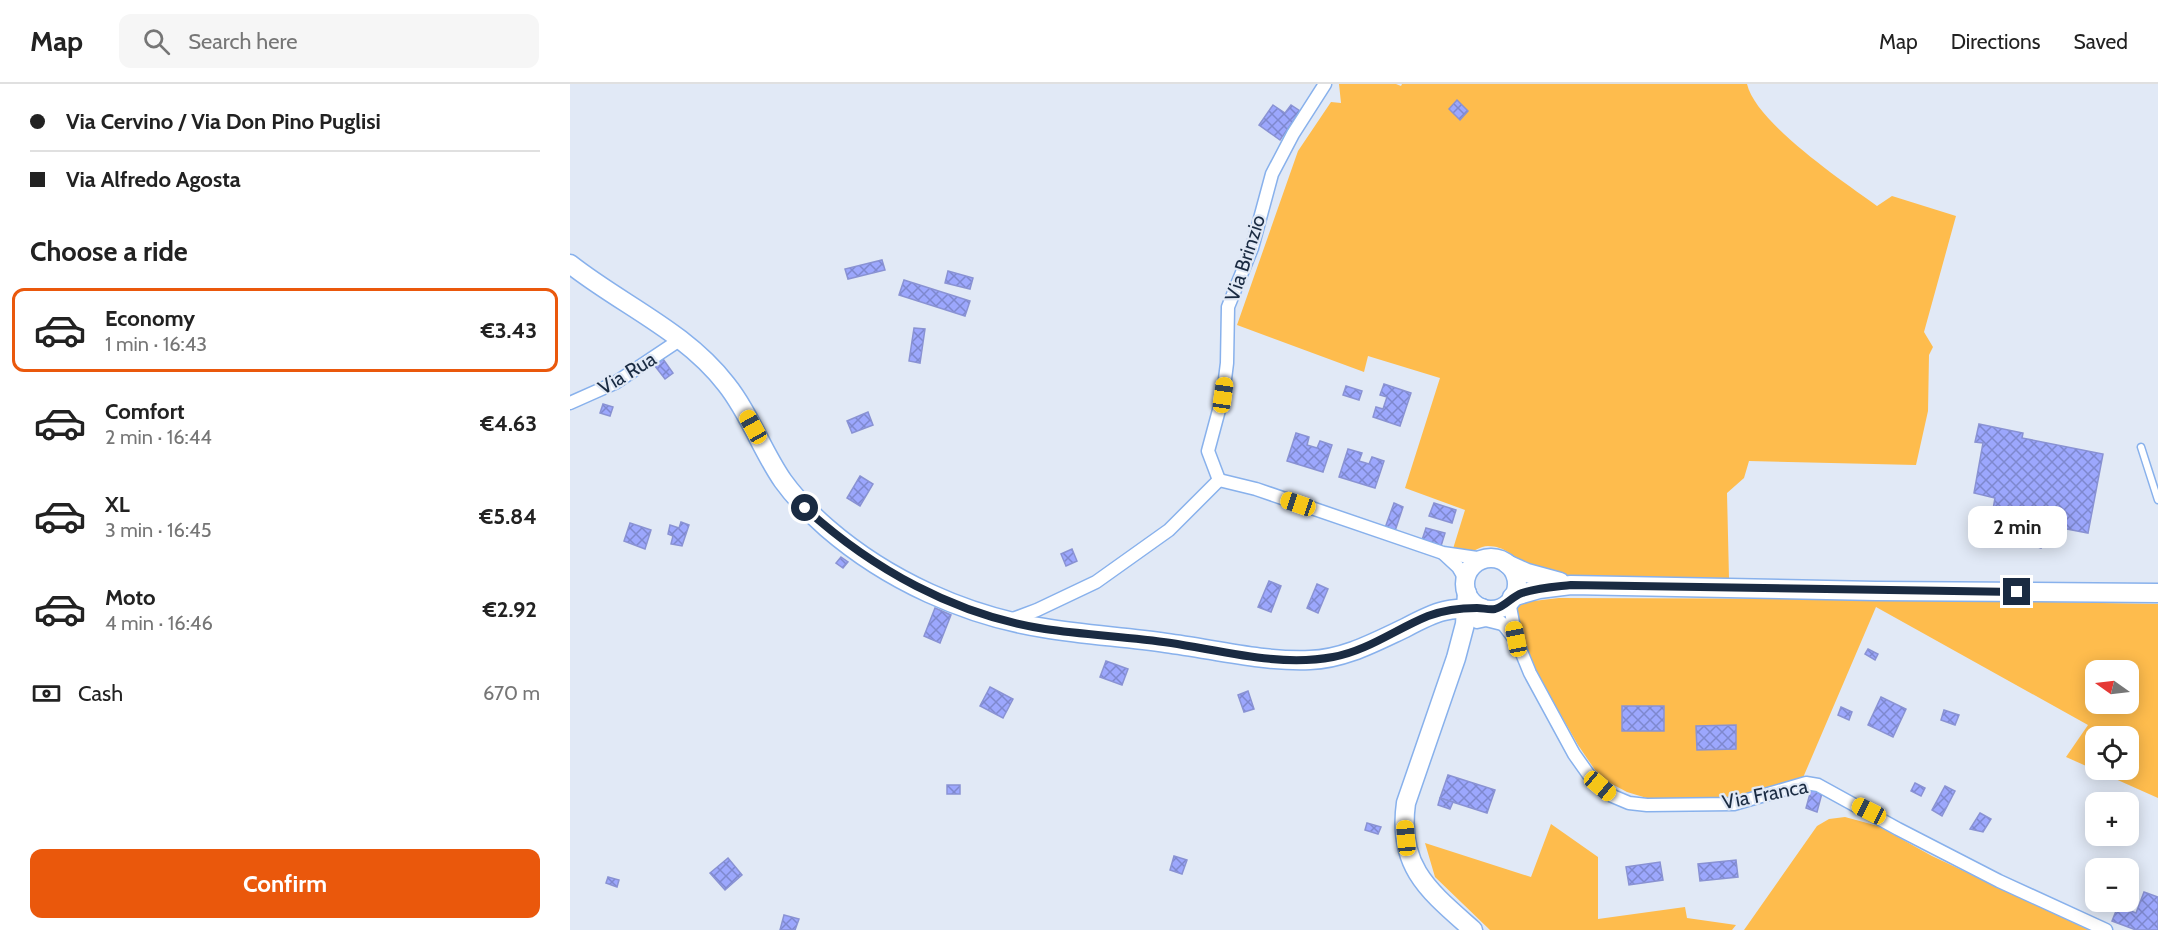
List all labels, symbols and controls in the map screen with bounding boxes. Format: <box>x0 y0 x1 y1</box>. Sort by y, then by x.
search box <box>119 14 539 68</box>
text: Map <box>30 24 83 58</box>
icon: search <box>140 25 173 58</box>
text: Search here <box>188 28 297 55</box>
text: Map <box>1879 29 1918 54</box>
text: Directions <box>1951 29 2040 54</box>
text: Saved <box>2073 29 2128 54</box>
text: Via Cervino / Via Don Pino Puglisi <box>66 108 381 135</box>
text: Via Alfredo Agosta <box>66 166 241 193</box>
street label: Via Brinzio <box>1220 212 1270 304</box>
text: Choose a ride <box>30 235 188 268</box>
icon: car <box>33 303 87 357</box>
text: Economy <box>105 305 195 332</box>
text: €3.43 <box>481 317 537 344</box>
text: 1 min · 16:43 <box>105 332 207 356</box>
street label: Via Rua <box>594 346 661 400</box>
car <box>1212 376 1234 414</box>
icon: car <box>33 396 87 450</box>
text: Comfort <box>105 398 184 425</box>
car <box>736 407 770 447</box>
text: €4.63 <box>480 410 537 437</box>
text: 2 min · 16:44 <box>105 425 212 449</box>
icon: car <box>33 489 87 543</box>
car <box>1278 490 1318 518</box>
text: XL <box>105 491 130 518</box>
route start <box>791 494 818 521</box>
text: €5.84 <box>479 503 537 530</box>
callout: 2 min <box>1968 505 2066 547</box>
text: 2 min <box>1993 515 2042 539</box>
text: 3 min · 16:45 <box>105 518 211 542</box>
route end <box>2003 578 2030 605</box>
icon: car <box>33 582 87 636</box>
text: Moto <box>105 584 156 611</box>
text: €2.92 <box>483 596 537 623</box>
text: 4 min · 16:46 <box>105 611 213 635</box>
car <box>1504 620 1528 658</box>
north arrow <box>2085 660 2139 714</box>
map controls <box>2085 660 2139 912</box>
icon: cash <box>30 677 63 710</box>
text: Cash <box>78 680 123 707</box>
text: 670 m <box>483 681 540 705</box>
button: locate <box>2085 726 2139 780</box>
car <box>1580 768 1620 804</box>
street label: Via Franca <box>1720 774 1810 814</box>
button: + <box>2085 792 2139 846</box>
car <box>1849 795 1889 827</box>
car <box>1395 819 1417 857</box>
button: Confirm <box>30 849 540 918</box>
button: − <box>2085 858 2139 912</box>

